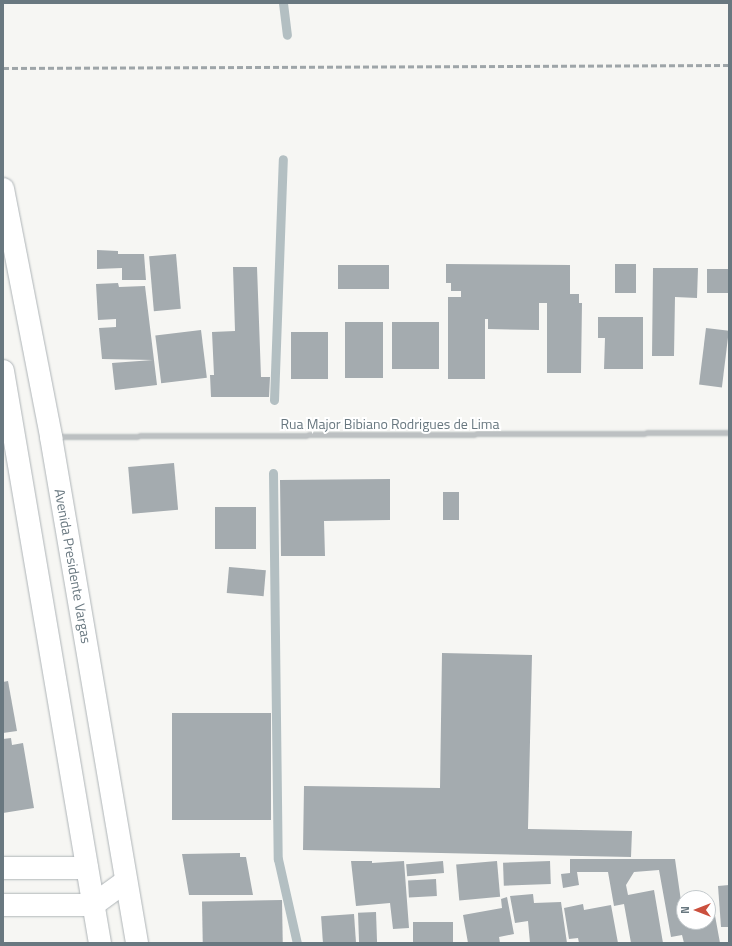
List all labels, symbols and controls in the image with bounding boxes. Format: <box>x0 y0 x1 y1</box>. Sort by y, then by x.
street label: Rua Major Bibiano Rodrigues de Lima <box>281 416 499 432</box>
street label: Avenida Presidente Vargas <box>51 487 95 645</box>
north arrow <box>676 890 716 930</box>
text: N <box>677 906 693 914</box>

